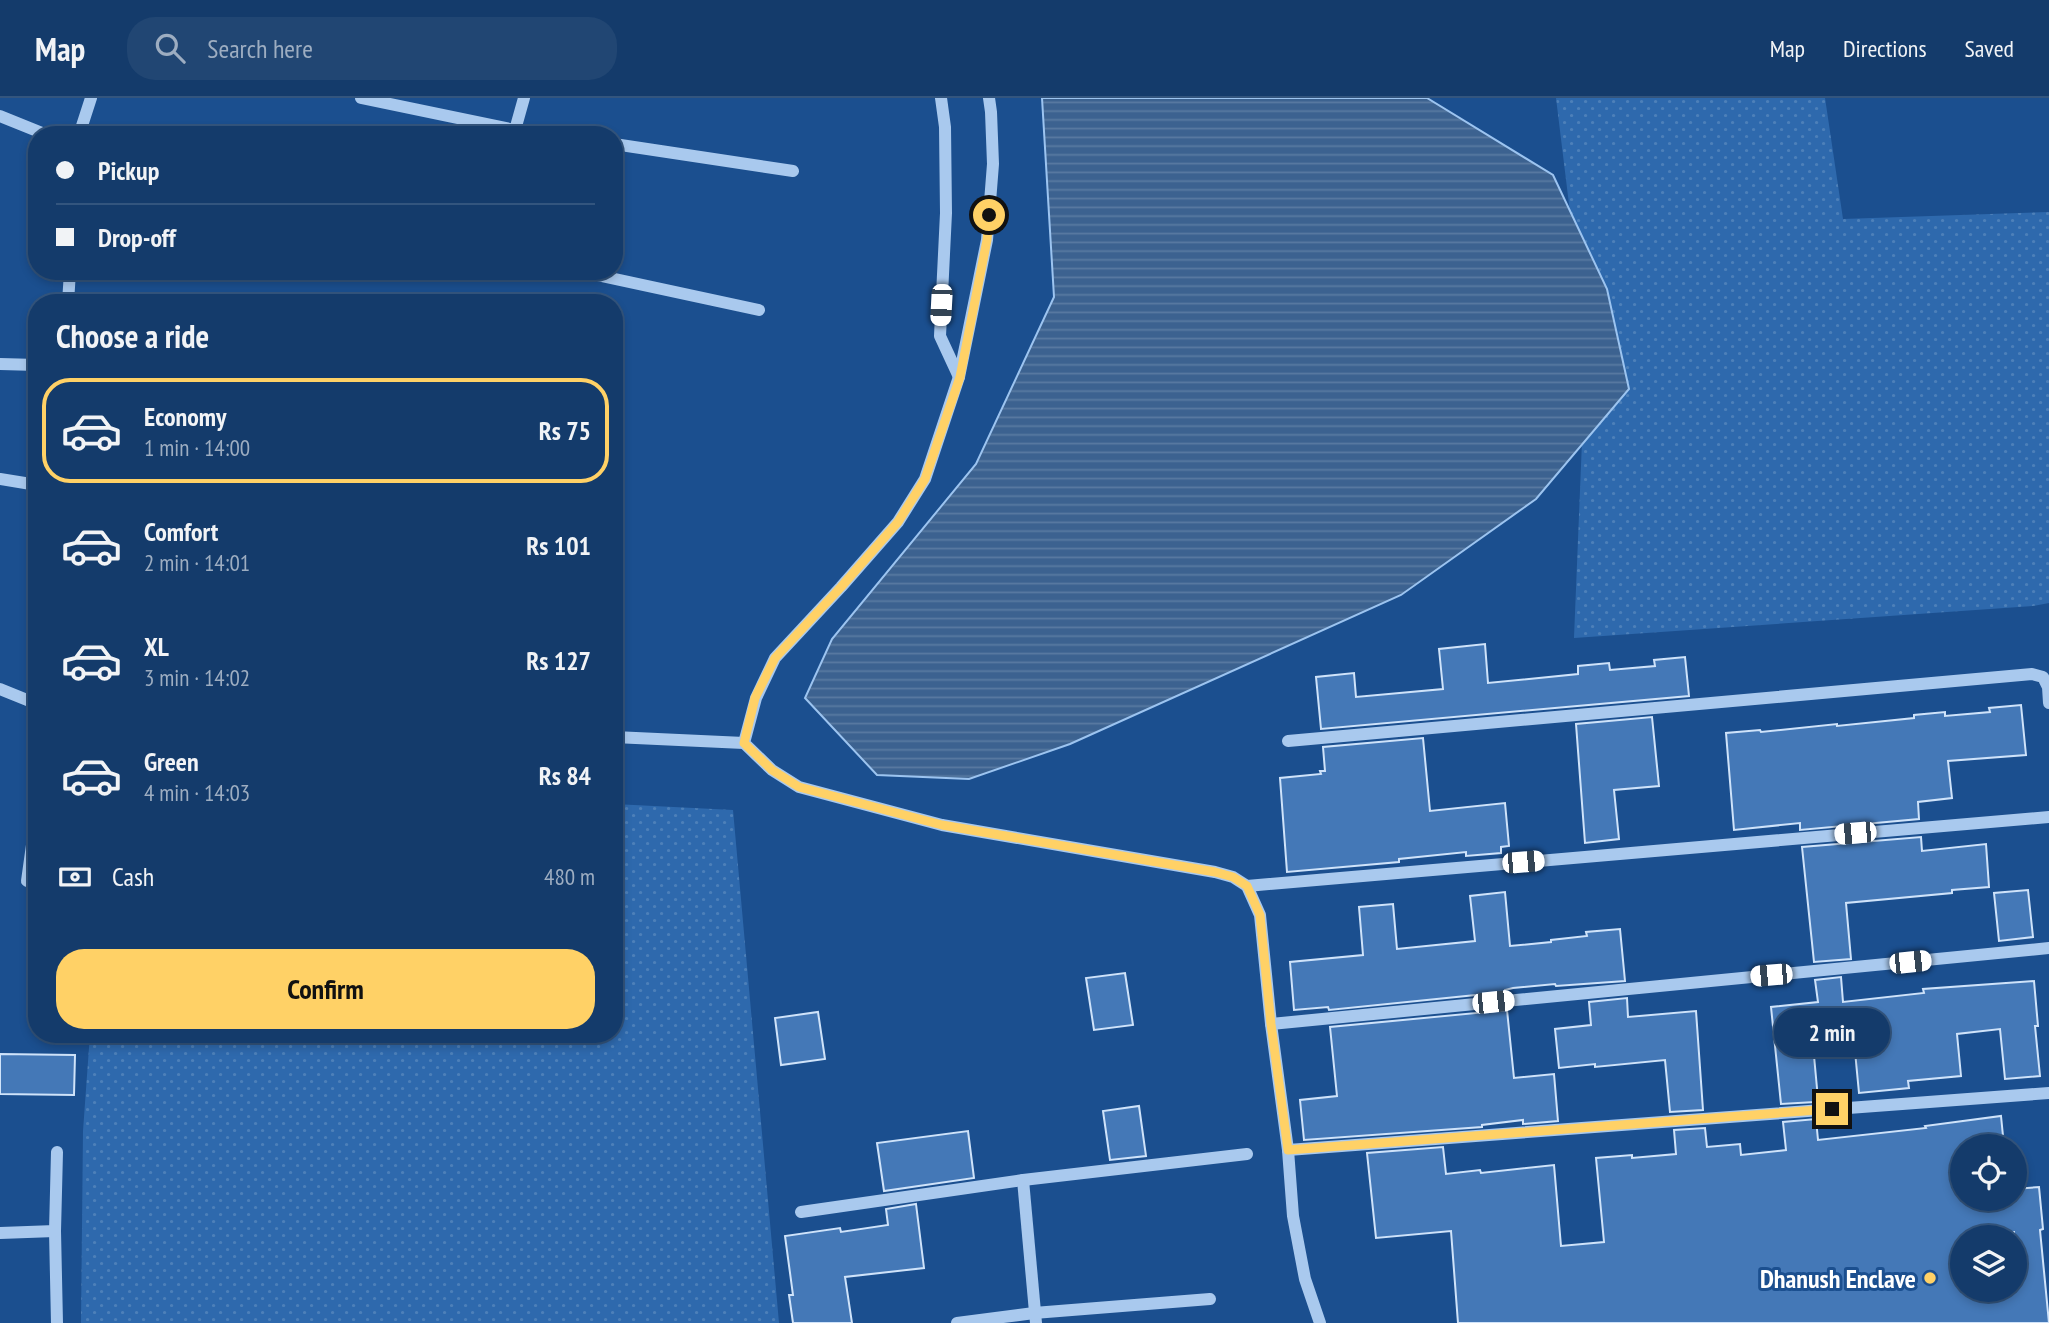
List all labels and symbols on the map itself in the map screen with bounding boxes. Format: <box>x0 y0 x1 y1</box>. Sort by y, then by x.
route start <box>973 199 1005 231</box>
car <box>930 283 953 327</box>
car <box>1834 821 1877 845</box>
car <box>1502 850 1545 874</box>
car <box>1889 949 1932 975</box>
car <box>1750 963 1793 987</box>
car <box>1472 989 1515 1015</box>
callout: 2 min <box>1774 1007 1890 1056</box>
route end <box>1816 1093 1848 1125</box>
place label: Dhanush Enclave <box>1760 1262 1916 1295</box>
marker: Dhanush Enclave <box>1922 1270 1938 1286</box>

